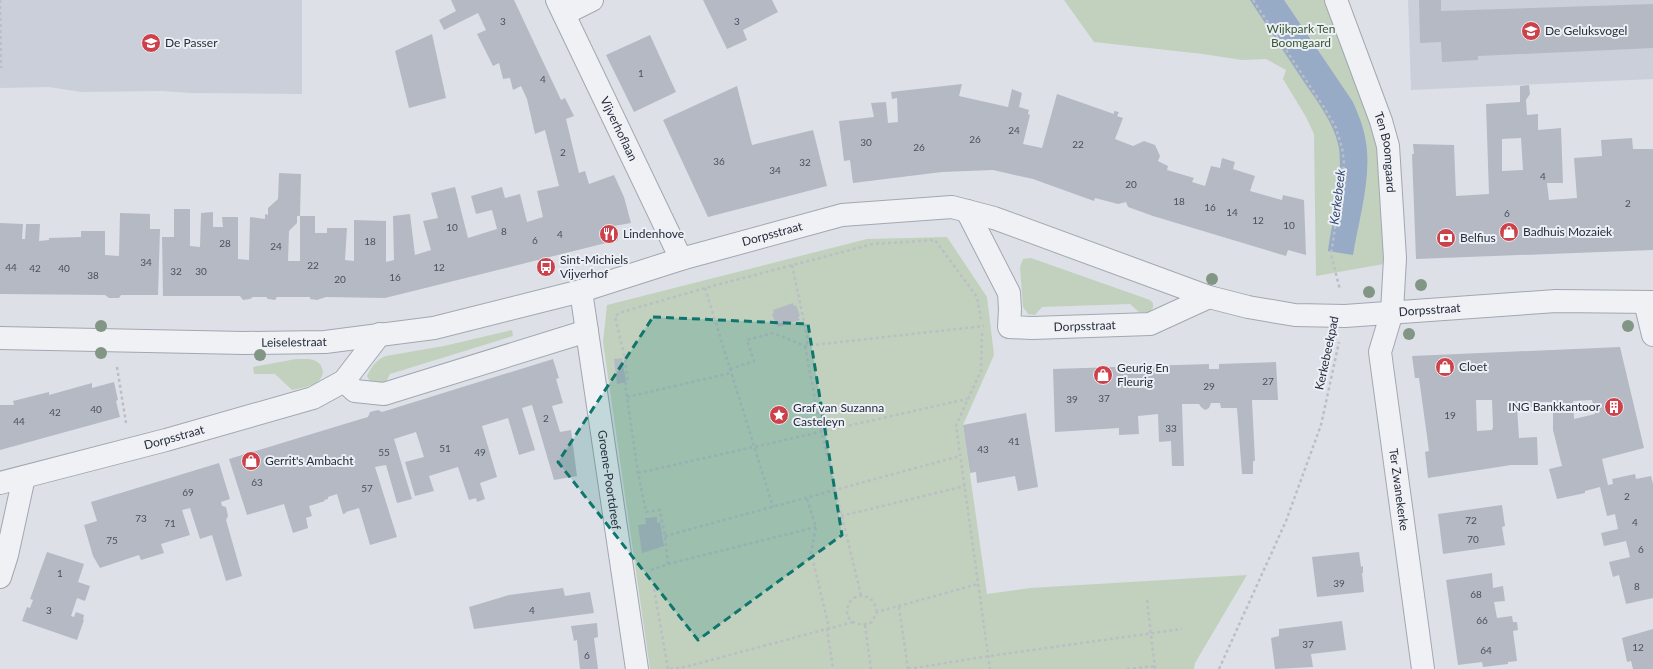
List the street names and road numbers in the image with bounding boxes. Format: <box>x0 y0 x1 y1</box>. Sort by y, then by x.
street label: Vijverhoflaan <box>597 94 641 163</box>
street label: Ten Boomgaard <box>1371 110 1399 193</box>
street label: Dorpsstraat <box>740 218 805 249</box>
street label: Dorpsstraat <box>1398 300 1462 319</box>
street label: Kerkebeekpad <box>1311 315 1342 391</box>
street label: Dorpsstraat <box>1053 317 1117 334</box>
street label: Leiselestraat <box>261 334 328 350</box>
street label: Dorpsstraat <box>142 421 207 452</box>
street label: Groene-Poortdreef <box>595 429 624 531</box>
street label: Ter Zwanekerke <box>1386 447 1412 532</box>

